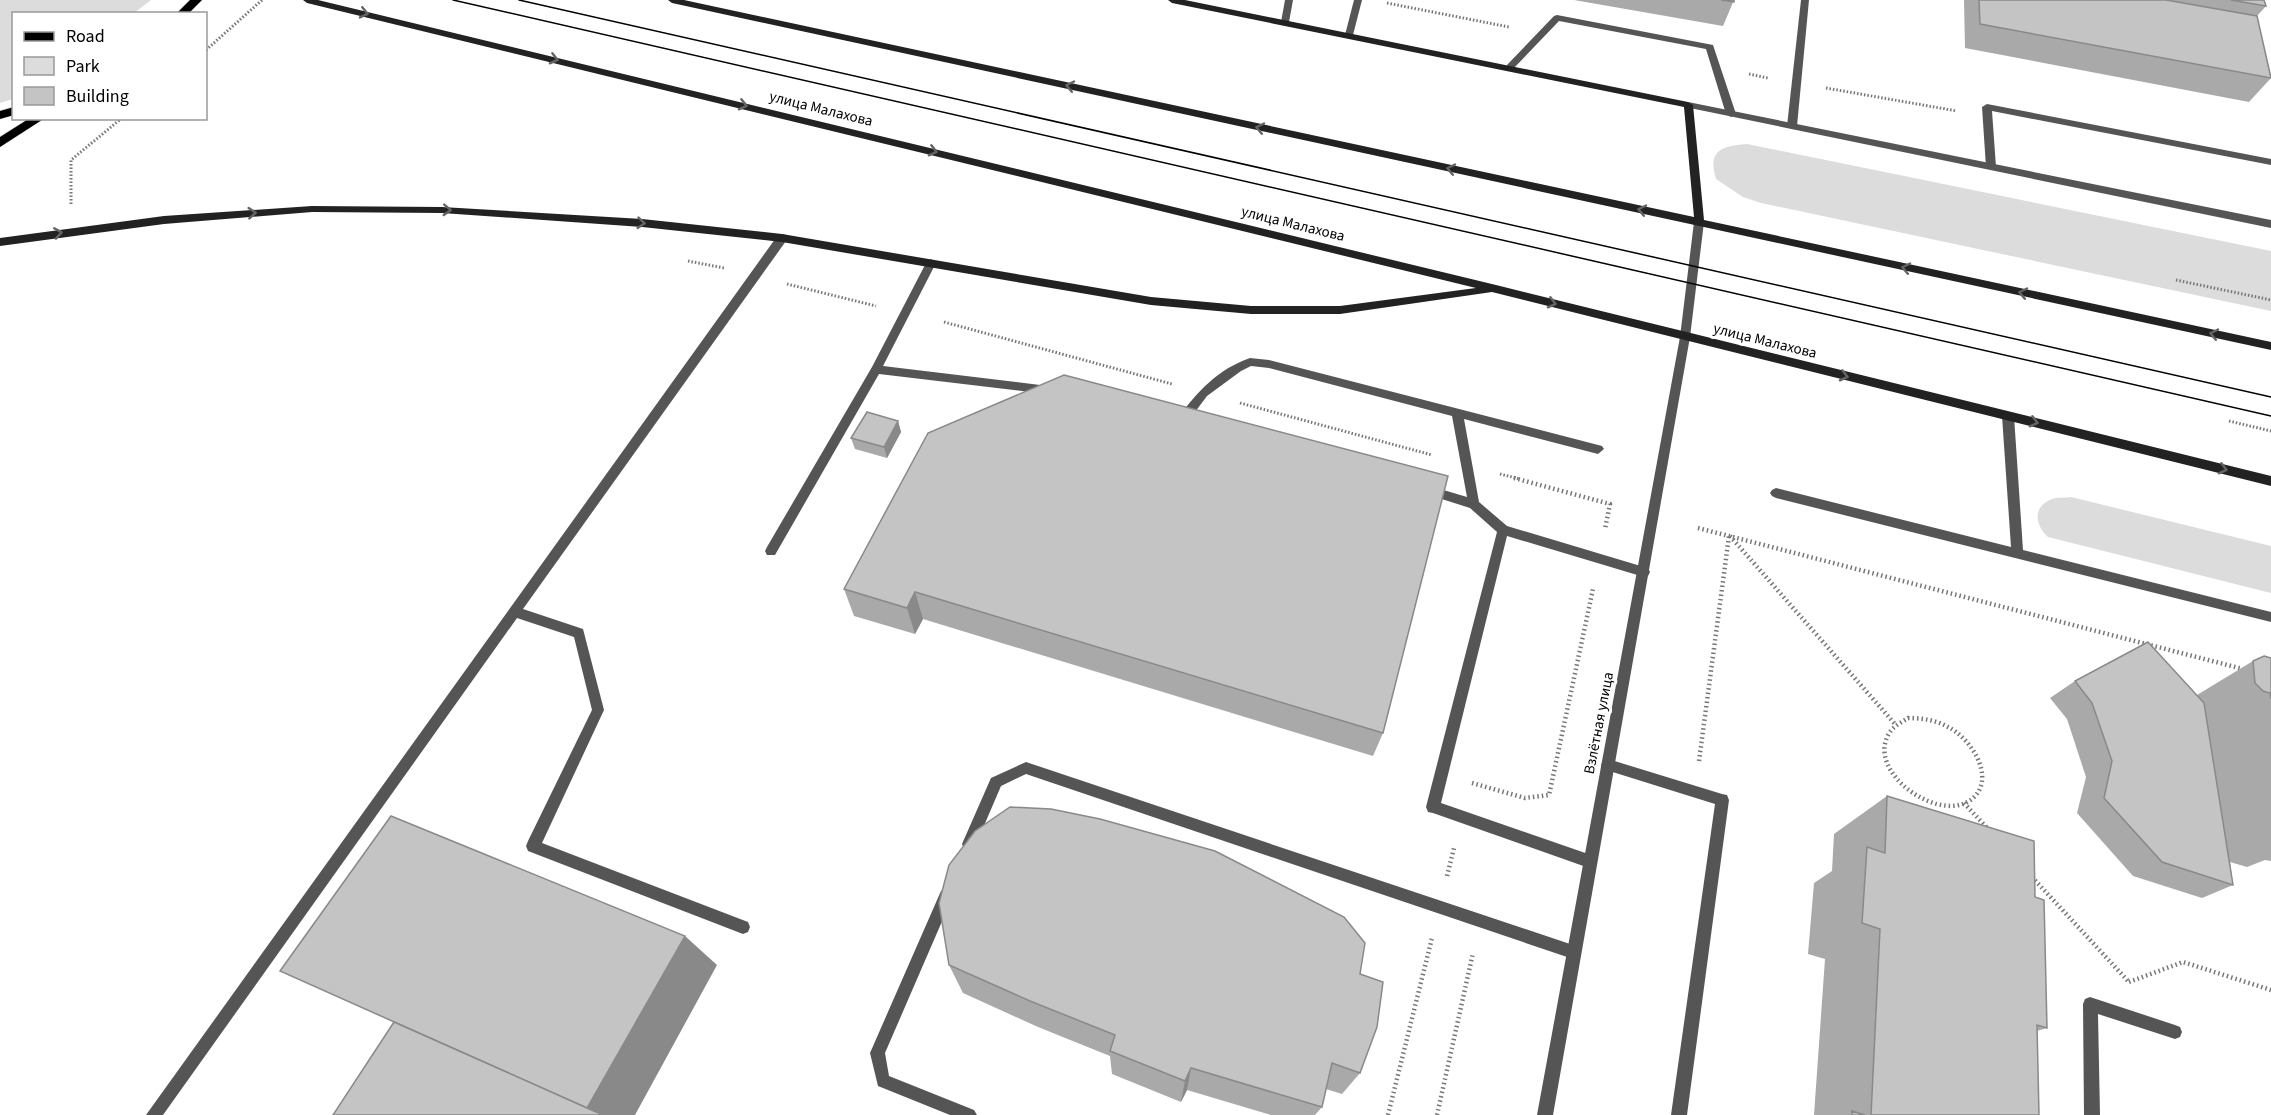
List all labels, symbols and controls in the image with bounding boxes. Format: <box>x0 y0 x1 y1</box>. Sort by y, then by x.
one-way arrow <box>359 6 369 19</box>
legend <box>12 12 207 120</box>
text: Road <box>66 24 105 49</box>
one-way arrow <box>549 51 559 64</box>
text: Park <box>66 54 100 79</box>
one-way arrow <box>1065 80 1075 93</box>
text: Building <box>66 84 129 109</box>
street label: улица Малахова <box>767 86 875 132</box>
one-way arrow <box>738 98 748 111</box>
one-way arrow <box>1256 122 1266 135</box>
one-way arrow <box>927 144 937 157</box>
one-way arrow <box>1446 163 1456 176</box>
street label: улица Малахова <box>1239 201 1347 247</box>
one-way arrow <box>442 203 451 216</box>
one-way arrow <box>1637 204 1647 217</box>
one-way arrow <box>247 207 256 220</box>
one-way arrow <box>637 216 646 229</box>
one-way arrow <box>53 228 62 240</box>
one-way arrow <box>1901 262 1911 275</box>
one-way arrow <box>2018 287 2028 300</box>
one-way arrow <box>1547 296 1557 309</box>
street label: улица Малахова <box>1711 318 1819 364</box>
one-way arrow <box>2209 328 2219 341</box>
one-way arrow <box>1839 368 1849 381</box>
one-way arrow <box>2028 415 2038 428</box>
one-way arrow <box>2218 462 2228 475</box>
street label: Взлётная улица <box>1579 670 1619 776</box>

